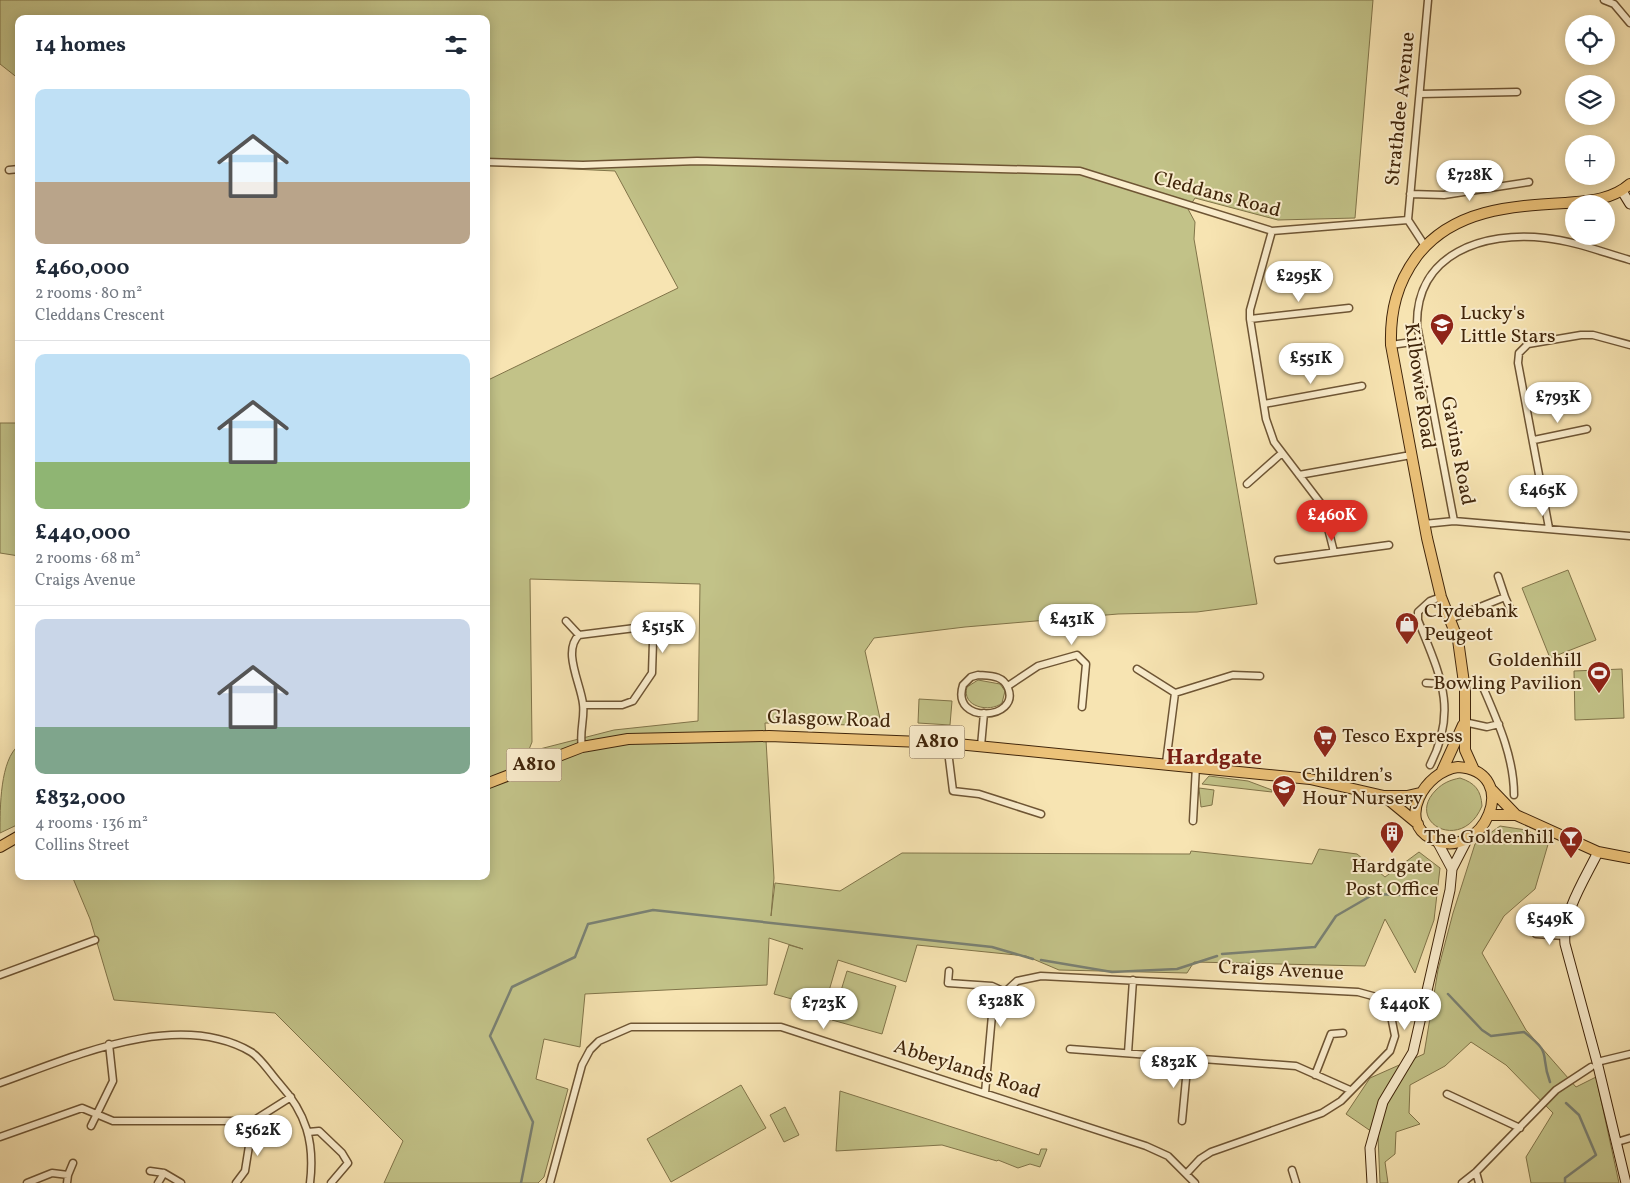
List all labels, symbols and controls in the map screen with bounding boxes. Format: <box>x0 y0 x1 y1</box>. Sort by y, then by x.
map controls <box>1565 15 1615 245</box>
button: locate <box>1565 15 1615 65</box>
text: 14 homes <box>35 31 126 60</box>
icon: filters <box>442 31 470 59</box>
street label: Strathdee Avenue <box>1379 31 1423 187</box>
button: layers <box>1565 75 1615 125</box>
icon: home <box>208 121 298 211</box>
button: + <box>1565 135 1615 185</box>
pin: £728K <box>1435 160 1505 202</box>
street label: Cleddans Road <box>1150 165 1284 225</box>
text: £728K <box>1447 165 1493 187</box>
button: − <box>1565 195 1615 245</box>
text: £460,000 <box>35 254 130 283</box>
pin: £295K <box>1264 260 1334 303</box>
text: £295K <box>1276 266 1322 288</box>
text: 2 rooms · 80 m² <box>35 283 142 305</box>
place label: Lucky's Little Stars <box>1460 300 1555 351</box>
text: Cleddans Crescent <box>35 305 165 327</box>
school or university icon: Lucky's Little Stars <box>1429 312 1455 346</box>
street label: Kilbowie Road <box>1396 321 1442 451</box>
pin: £551K <box>1276 342 1346 385</box>
text: £551K <box>1290 348 1332 370</box>
pin: £793K <box>1523 382 1593 424</box>
icon: home <box>208 387 298 477</box>
text: £793K <box>1536 387 1581 409</box>
street label: Gavins Road <box>1433 394 1481 508</box>
pin: £465K <box>1508 474 1578 517</box>
text: £465K <box>1520 480 1566 502</box>
pin: £460K <box>1297 500 1367 542</box>
text: £460K <box>1307 505 1357 527</box>
text: £440,000 <box>35 519 130 548</box>
text: 2 rooms · 68 m² <box>35 548 141 570</box>
text: Craigs Avenue <box>35 570 136 592</box>
place label: Clydebank Peugeot <box>1424 598 1518 649</box>
pin: £431K <box>1037 604 1107 646</box>
text: £431K <box>1050 609 1094 631</box>
shop icon: Clydebank Peugeot <box>1394 611 1420 645</box>
pin: £515K <box>628 612 698 654</box>
text: £515K <box>642 617 684 639</box>
place label: Goldenhill Bowling Pavilion <box>1433 647 1582 698</box>
icon: home <box>208 652 298 742</box>
sports icon: Goldenhill Bowling Pavilion <box>1586 660 1612 694</box>
street label: Glasgow Road <box>767 704 891 736</box>
place label: Tesco Express <box>1342 723 1463 751</box>
supermarket icon: Tesco Express <box>1312 724 1338 758</box>
road number: A810 <box>910 726 964 759</box>
district label: Hardgate <box>1166 743 1262 774</box>
road number: A810 <box>506 748 562 782</box>
place label: Children’s Hour Nursery <box>1302 762 1423 813</box>
school or university icon: Children’s Hour Nursery <box>1271 774 1297 808</box>
text: £832,000 <box>35 784 126 813</box>
text: 4 rooms · 136 m² <box>35 813 148 835</box>
building icon: Hardgate Post Office <box>1379 820 1405 854</box>
place label: The Goldenhill <box>1424 824 1554 852</box>
bar icon: The Goldenhill <box>1558 825 1584 859</box>
text: Collins Street <box>35 835 130 857</box>
place label: Hardgate Post Office <box>1345 853 1439 904</box>
pin: £549K <box>1515 904 1585 946</box>
text: £549K <box>1527 909 1573 931</box>
street label: Craigs Avenue <box>1218 954 1344 988</box>
pin: £328K <box>966 986 1036 1028</box>
pin: £723K <box>789 988 859 1030</box>
pin: £440K <box>1370 988 1440 1031</box>
text: £328K <box>978 991 1024 1013</box>
text: £723K <box>802 993 846 1015</box>
text: £440K <box>1380 994 1430 1016</box>
street label: Abbeylands Road <box>890 1033 1044 1107</box>
pin: £832K <box>1139 1046 1209 1089</box>
text: £832K <box>1151 1052 1197 1074</box>
pin: £562K <box>223 1114 293 1157</box>
text: £562K <box>235 1120 281 1142</box>

